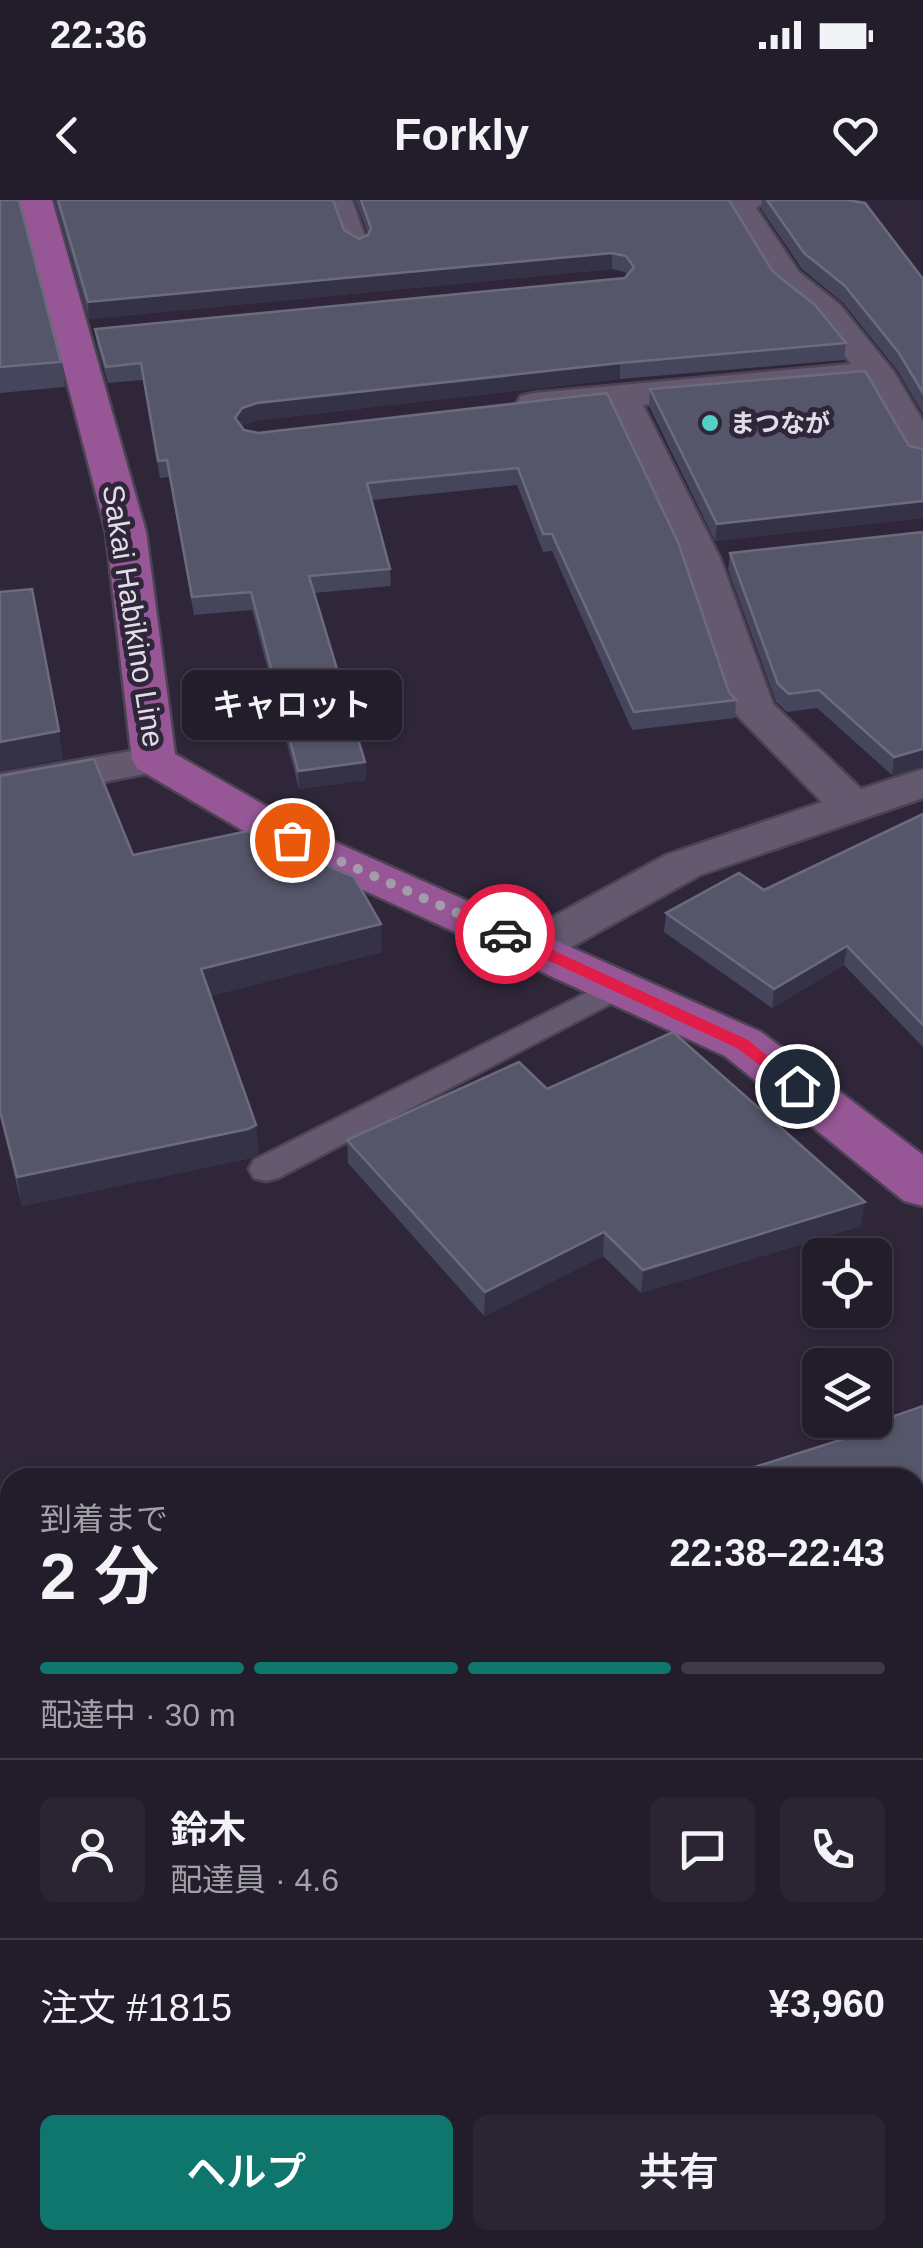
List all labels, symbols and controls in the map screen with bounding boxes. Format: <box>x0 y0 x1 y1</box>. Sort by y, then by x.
text: 22:36 <box>50 14 147 56</box>
icon: back <box>40 108 95 163</box>
icon: heart <box>828 108 883 163</box>
text: Forkly <box>394 109 529 160</box>
place label: まつなが <box>730 409 830 437</box>
marker: まつなが <box>699 412 721 434</box>
street label: Sakai Habikino Line <box>96 482 171 749</box>
callout: キャロット <box>182 670 402 740</box>
text: キャロット <box>212 687 372 723</box>
pin <box>250 798 335 883</box>
icon: bag <box>265 813 320 868</box>
courier <box>455 884 555 984</box>
icon: car <box>478 907 533 962</box>
pin <box>755 1044 840 1129</box>
icon: home <box>770 1059 825 1114</box>
map controls <box>802 1238 892 1438</box>
button: locate <box>802 1238 892 1328</box>
button: layers <box>802 1348 892 1438</box>
text: 到着まで <box>40 1501 168 1537</box>
text: 22:38–22:43 <box>669 1532 885 1574</box>
text: 2 分 <box>40 1540 159 1613</box>
text: 配達中 · 30 m <box>40 1697 236 1733</box>
button: person <box>40 1797 145 1902</box>
button: chat <box>650 1797 755 1902</box>
button: phone <box>780 1797 885 1902</box>
text: 鈴木 <box>170 1809 246 1851</box>
text: 配達員 · 4.6 <box>170 1862 339 1898</box>
text: ¥3,960 <box>769 1983 885 2025</box>
text: 注文 #1815 <box>40 1987 232 2029</box>
button: ヘルプ <box>40 2115 453 2230</box>
button: 共有 <box>473 2115 885 2230</box>

